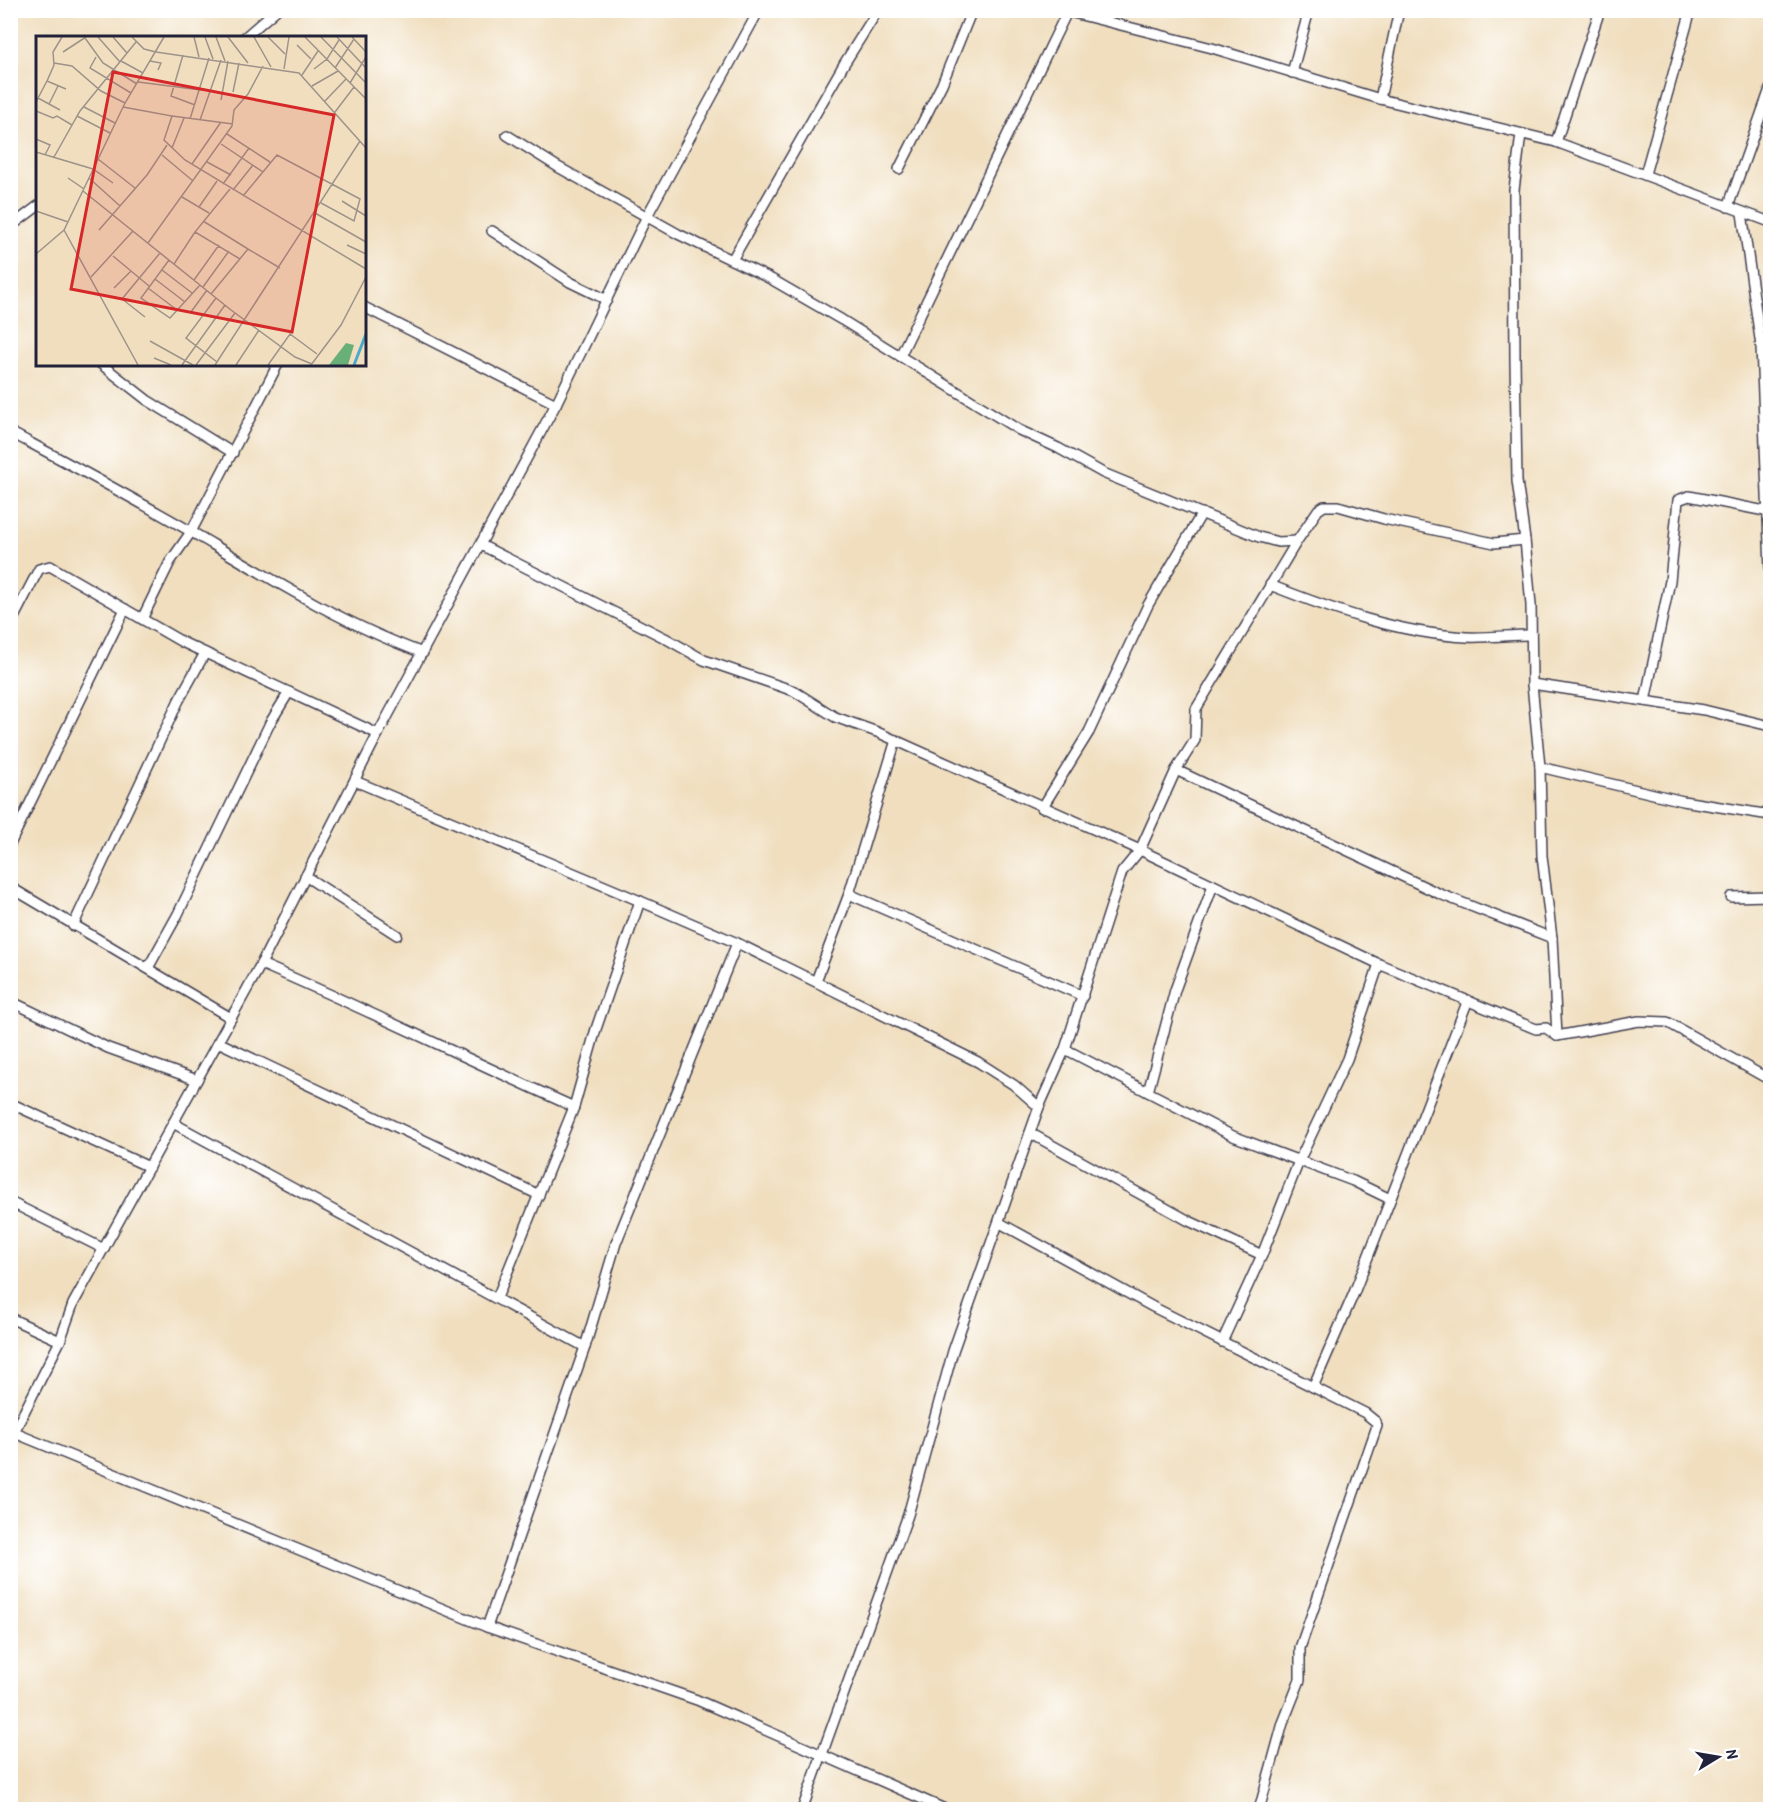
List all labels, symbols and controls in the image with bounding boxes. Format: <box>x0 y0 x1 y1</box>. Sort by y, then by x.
inset map <box>36 36 366 366</box>
north arrow <box>1688 1727 1748 1787</box>
text: N <box>1721 1748 1744 1761</box>

